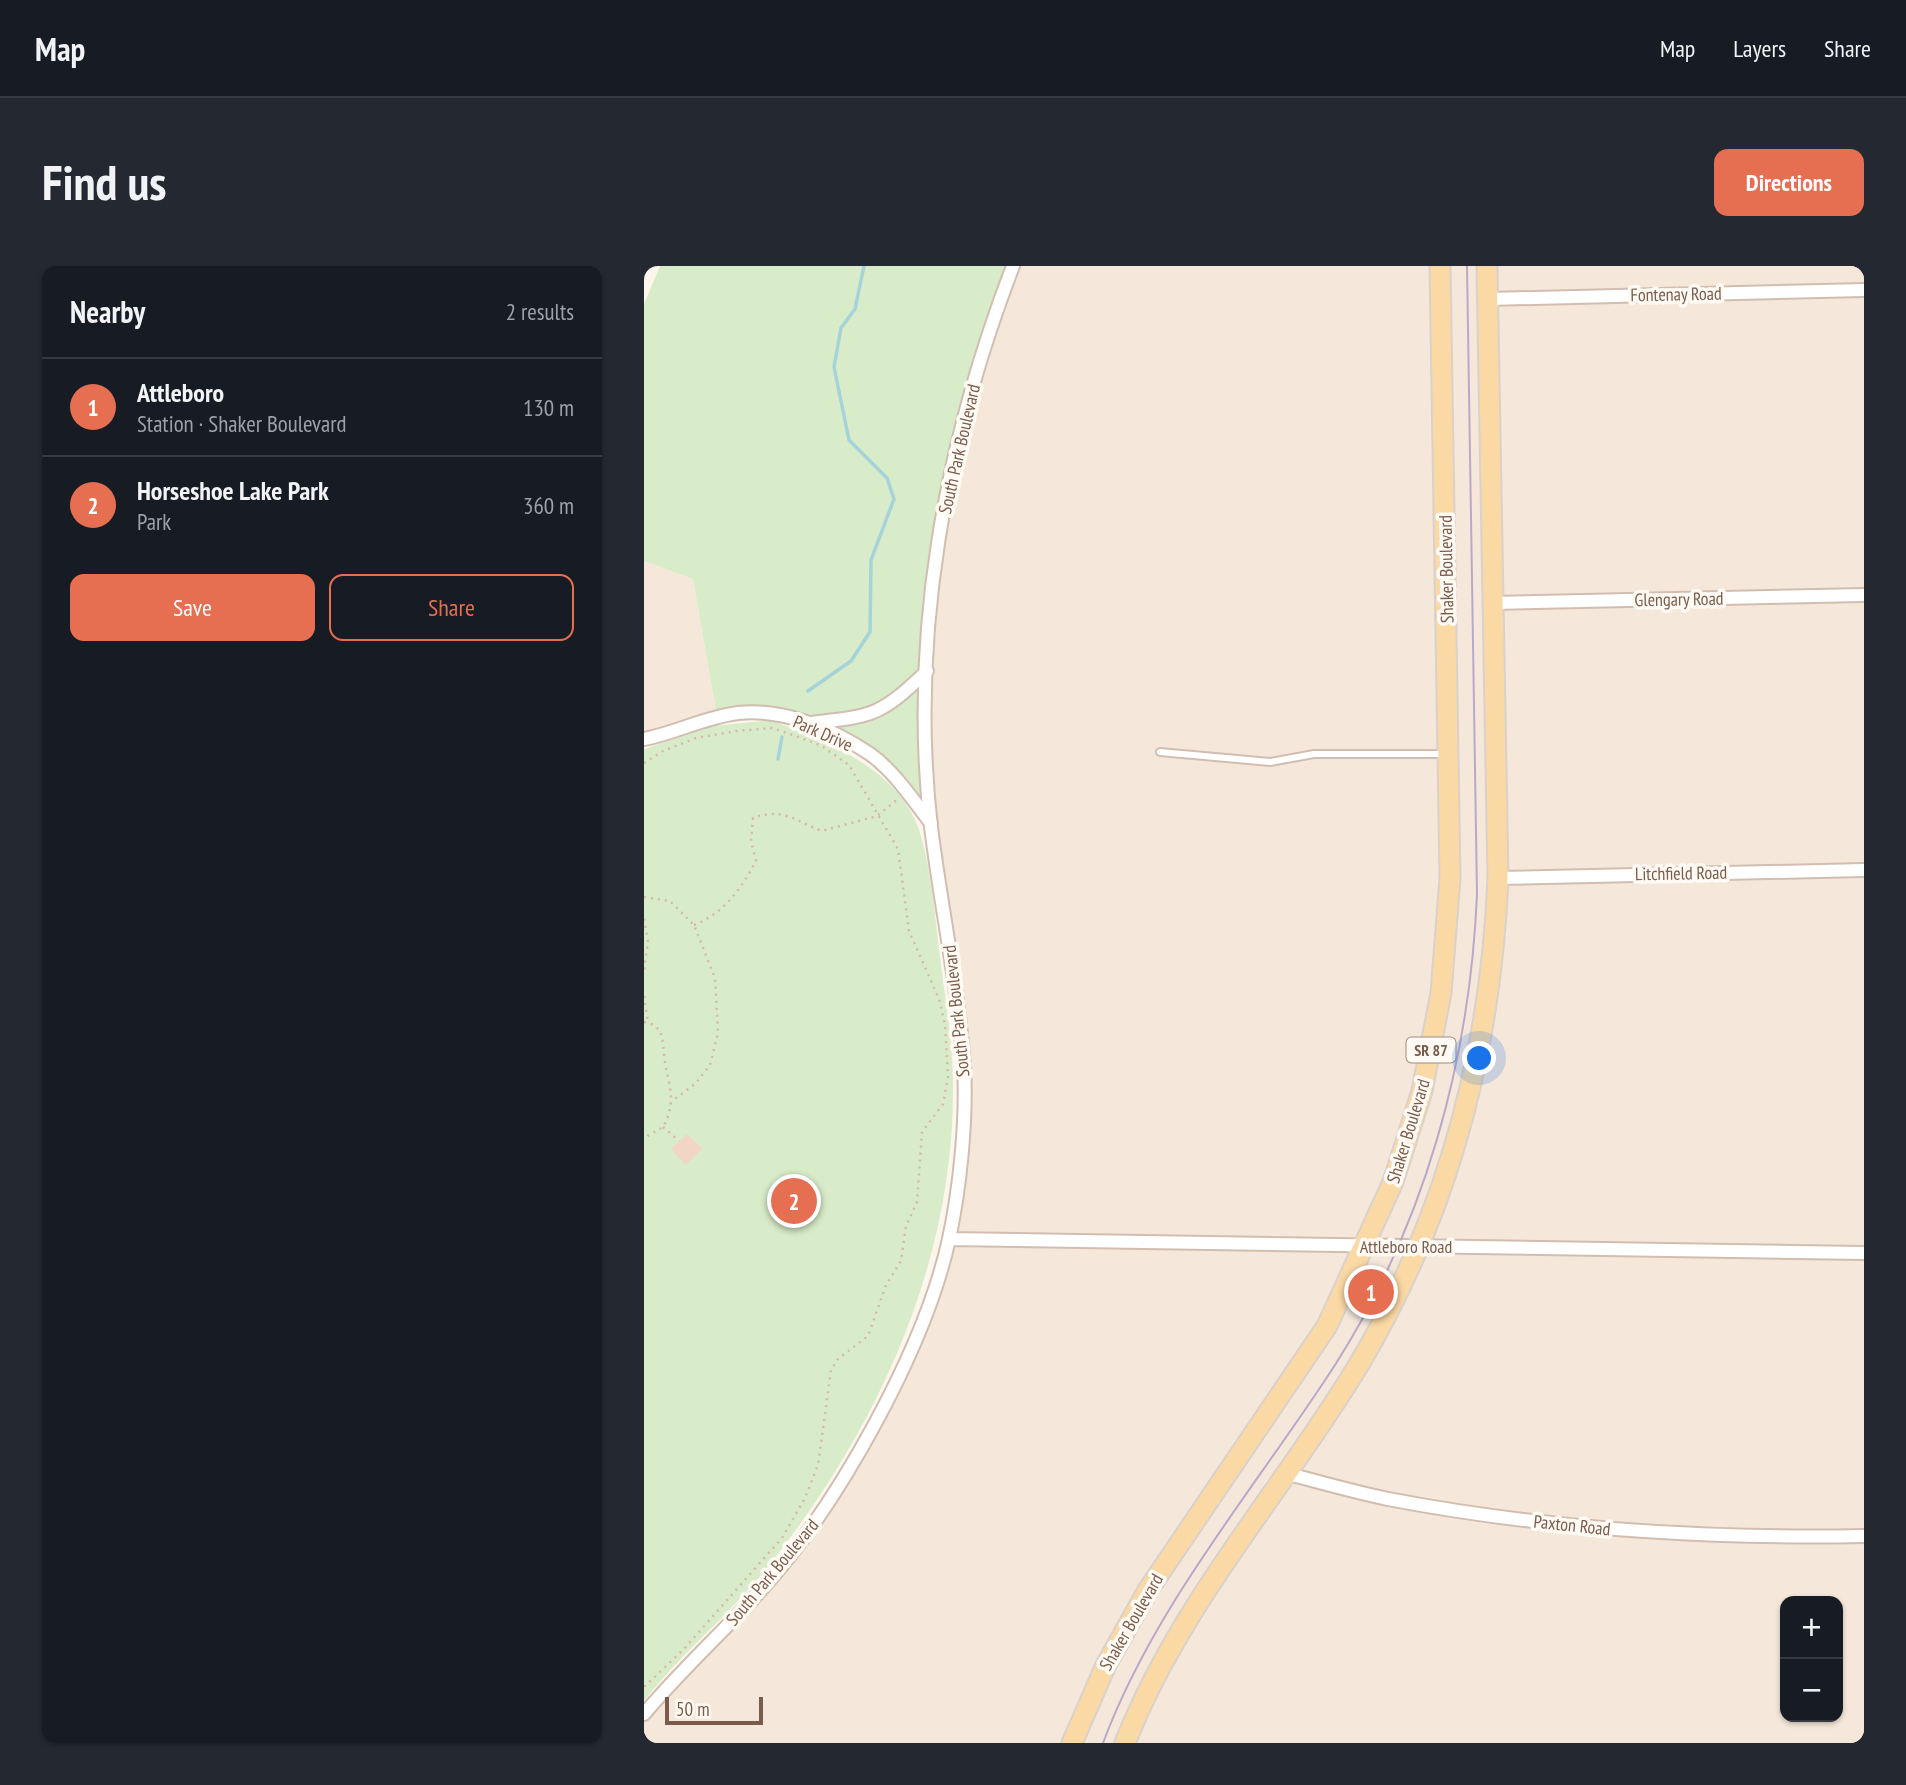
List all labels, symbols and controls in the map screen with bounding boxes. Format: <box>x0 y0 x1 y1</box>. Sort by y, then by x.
text: Map <box>35 27 85 70</box>
text: Map <box>1660 33 1695 64</box>
text: Layers <box>1733 33 1786 64</box>
text: Share <box>1824 33 1871 64</box>
button: Directions <box>1714 149 1864 216</box>
text: Find us <box>42 150 166 214</box>
street label: Fontenay Road <box>1630 282 1722 306</box>
text: Nearby <box>70 292 145 331</box>
text: 2 results <box>506 297 574 326</box>
text: Attleboro <box>137 376 224 409</box>
street label: South Park Boulevard <box>933 382 985 516</box>
text: 1 <box>88 393 99 422</box>
text: 130 m <box>523 393 574 422</box>
text: Station · Shaker Boulevard <box>137 409 347 438</box>
text: Horseshoe Lake Park <box>137 474 329 507</box>
text: 2 <box>88 491 99 520</box>
text: 360 m <box>523 491 574 520</box>
text: Park <box>137 507 171 536</box>
street label: Shaker Boulevard <box>1434 515 1458 623</box>
button: Save <box>70 574 315 641</box>
button: Share <box>329 574 574 641</box>
street label: Glengary Road <box>1634 587 1724 611</box>
street label: Park Drive <box>790 710 856 756</box>
street label: Litchfield Road <box>1635 861 1727 885</box>
street label: South Park Boulevard <box>938 944 974 1078</box>
road number: SR 87 <box>1406 1038 1456 1062</box>
your location <box>1462 1041 1496 1075</box>
street label: Shaker Boulevard <box>1381 1076 1435 1186</box>
pin: 2 <box>771 1175 817 1227</box>
street label: Attleboro Road <box>1360 1235 1452 1258</box>
pin: 1 <box>1348 1266 1394 1318</box>
street label: Paxton Road <box>1532 1510 1612 1540</box>
street label: South Park Boulevard <box>721 1514 823 1630</box>
street label: Shaker Boulevard <box>1094 1569 1168 1675</box>
map controls <box>1780 1596 1843 1722</box>
button: + <box>1780 1596 1843 1659</box>
button: − <box>1780 1659 1843 1722</box>
scale bar <box>665 1694 763 1726</box>
text: 50 m <box>676 1697 710 1721</box>

